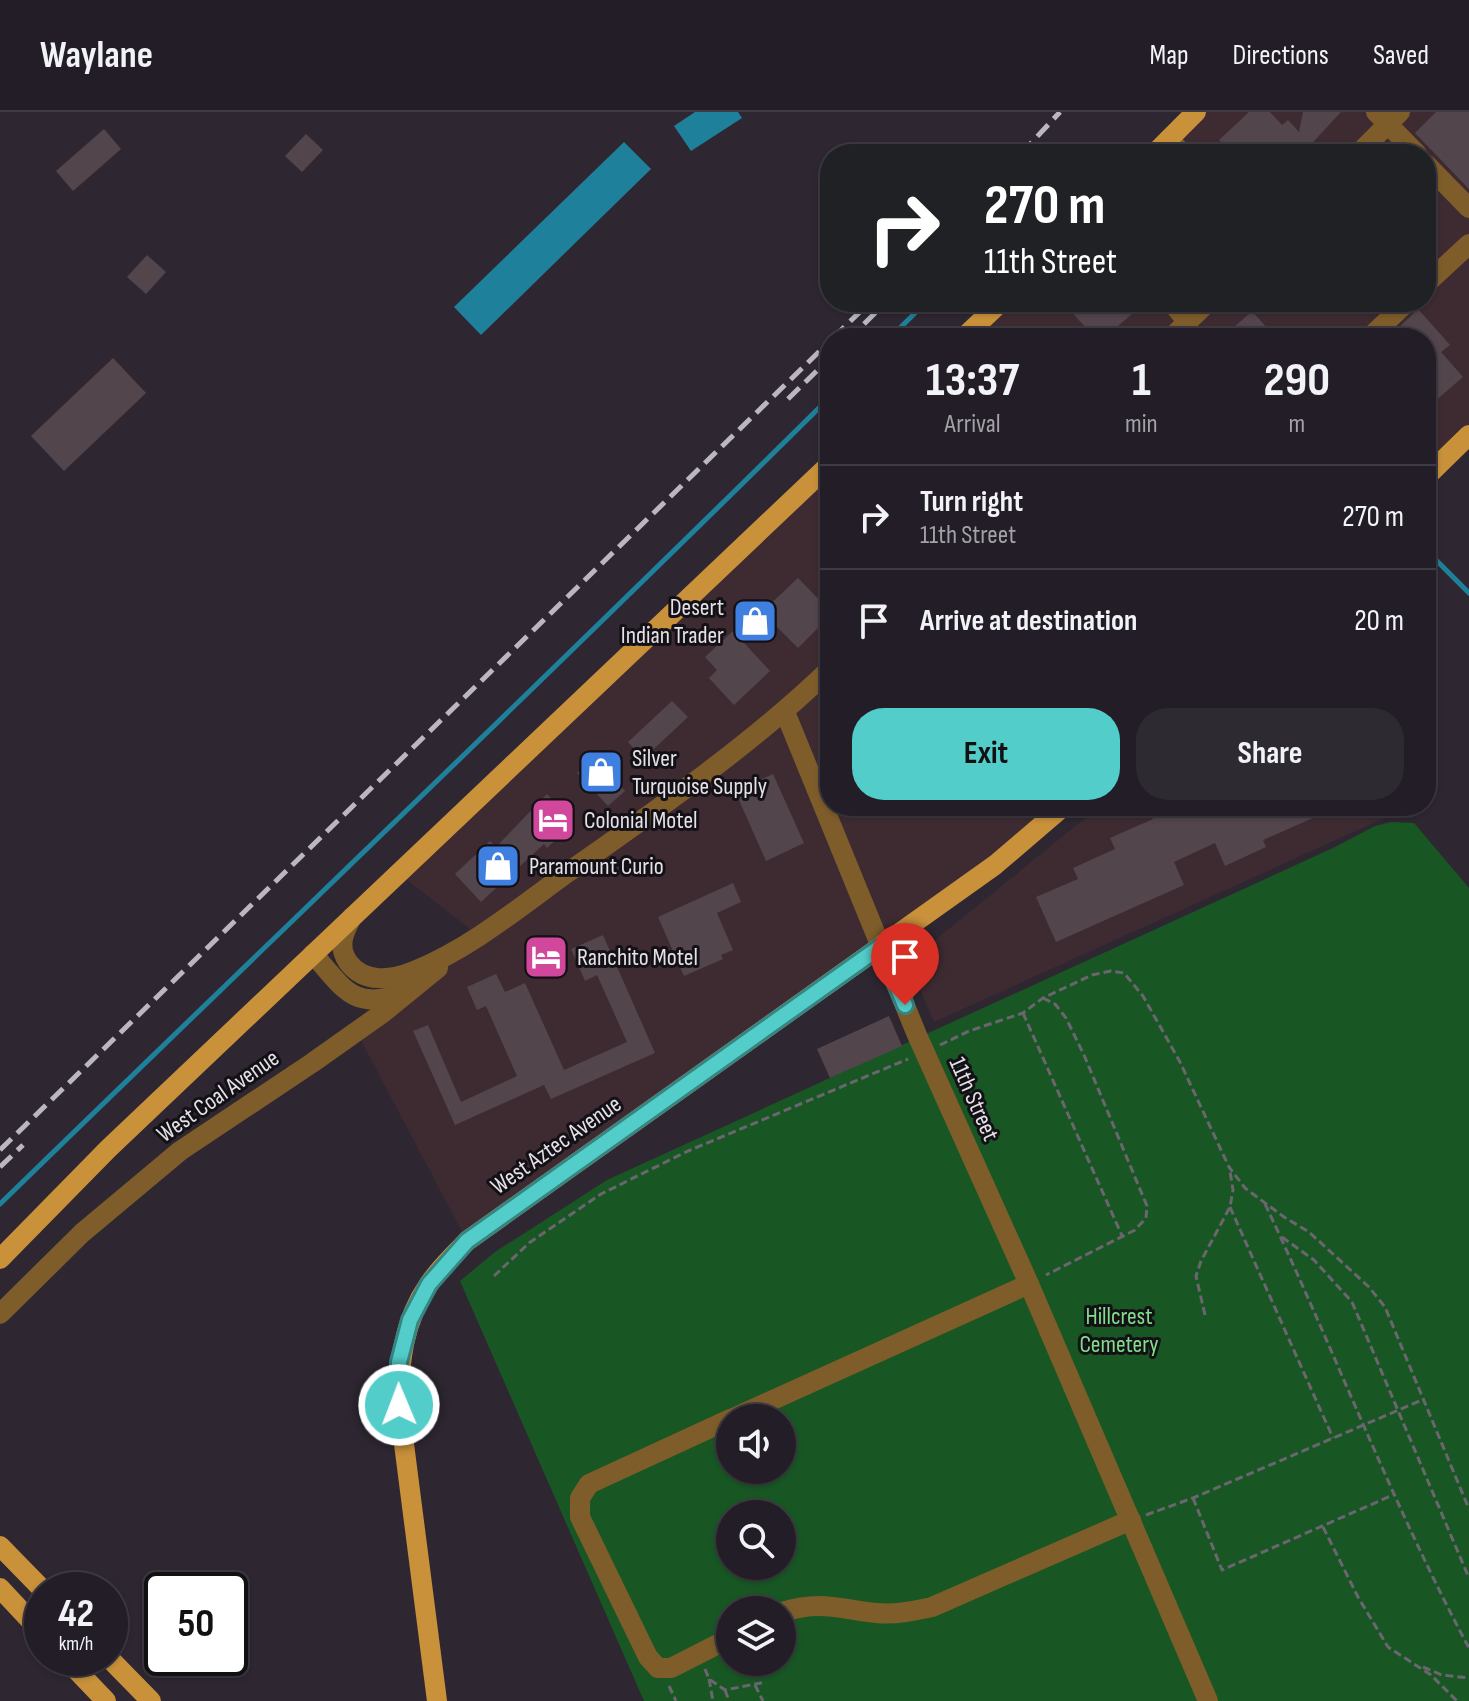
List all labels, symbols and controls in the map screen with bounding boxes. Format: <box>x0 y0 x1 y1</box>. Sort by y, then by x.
text: Waylane <box>40 33 153 78</box>
text: Map <box>1150 39 1189 72</box>
text: Directions <box>1233 39 1329 72</box>
text: Saved <box>1373 39 1429 72</box>
text: 270 m <box>984 173 1105 240</box>
icon: right <box>852 176 956 280</box>
text: 11th Street <box>984 241 1117 284</box>
text: 13:37 <box>926 352 1019 409</box>
text: 1 <box>1132 352 1151 409</box>
text: 290 <box>1264 352 1330 409</box>
text: Arrival <box>945 409 1001 440</box>
text: min <box>1125 409 1158 440</box>
text: m <box>1289 409 1305 440</box>
text: Turn right <box>920 484 1023 520</box>
icon: right <box>852 495 896 539</box>
text: 270 m <box>1342 499 1404 535</box>
text: 11th Street <box>920 520 1016 551</box>
place label: Desert Indian Trader <box>621 593 724 650</box>
shop icon: Desert Indian Trader <box>731 597 779 645</box>
icon: arrive <box>852 599 896 643</box>
text: Arrive at destination <box>920 603 1137 639</box>
text: 20 m <box>1354 603 1404 639</box>
button: Exit <box>852 708 1120 800</box>
button: Share <box>1136 708 1404 800</box>
place label: Silver Turquoise Supply <box>632 744 767 801</box>
shop icon: Silver Turquoise Supply <box>577 748 625 796</box>
hotel icon: Colonial Motel <box>529 796 577 844</box>
place label: Colonial Motel <box>584 806 698 835</box>
shop icon: Paramount Curio <box>474 842 522 890</box>
place label: Paramount Curio <box>529 852 664 881</box>
pin <box>871 923 939 1005</box>
hotel icon: Ranchito Motel <box>522 933 570 981</box>
icon: arrive <box>883 935 927 979</box>
place label: Ranchito Motel <box>577 943 698 972</box>
street label: West Coal Avenue <box>151 1043 285 1149</box>
street label: 11th Street <box>943 1053 1005 1145</box>
street label: West Aztec Avenue <box>485 1089 627 1201</box>
park label: Hillcrest Cemetery <box>1079 1302 1159 1359</box>
position arrow <box>357 1363 441 1447</box>
map controls <box>716 1404 796 1676</box>
button: sound <box>716 1404 796 1484</box>
button: search <box>716 1500 796 1580</box>
speed limit sign: 50 <box>144 1572 248 1676</box>
text: 42 <box>58 1590 94 1638</box>
button: layers <box>716 1596 796 1676</box>
text: km/h <box>59 1632 93 1656</box>

